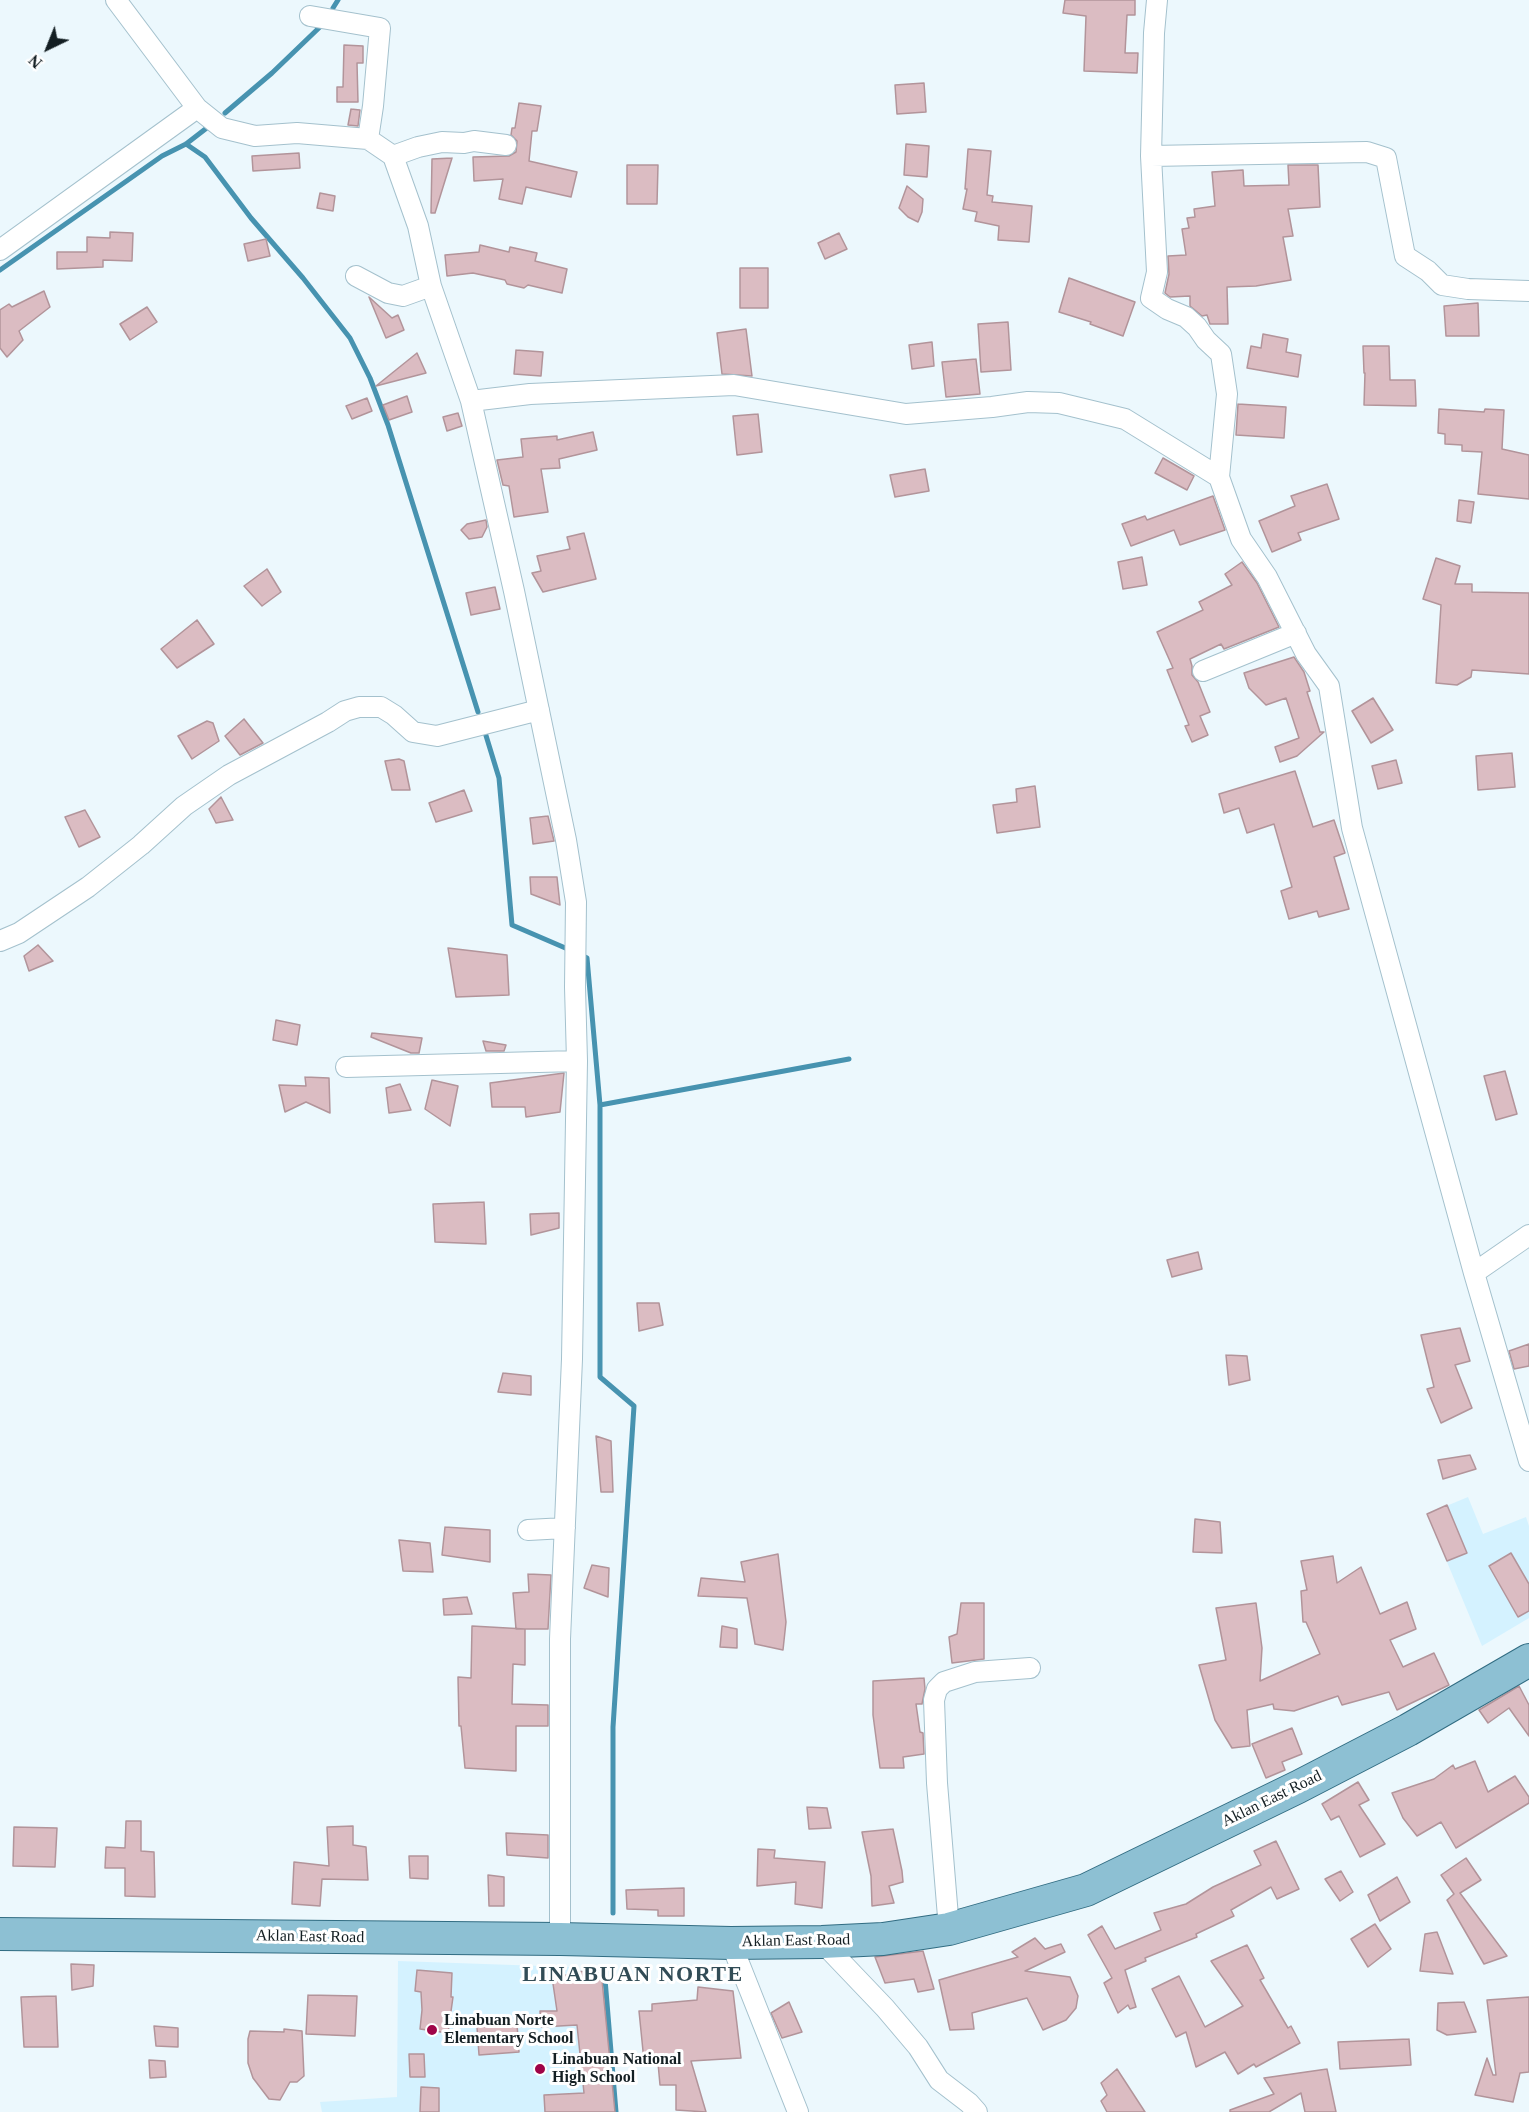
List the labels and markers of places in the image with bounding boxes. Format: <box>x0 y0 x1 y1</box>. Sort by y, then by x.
place label: Linabuan Norte Elementary School <box>444 2011 573 2049</box>
marker: Linabuan Norte Elementary School <box>425 2023 439 2037</box>
place label: Linabuan National High School <box>552 2050 681 2088</box>
marker: Linabuan National High School <box>533 2062 547 2076</box>

